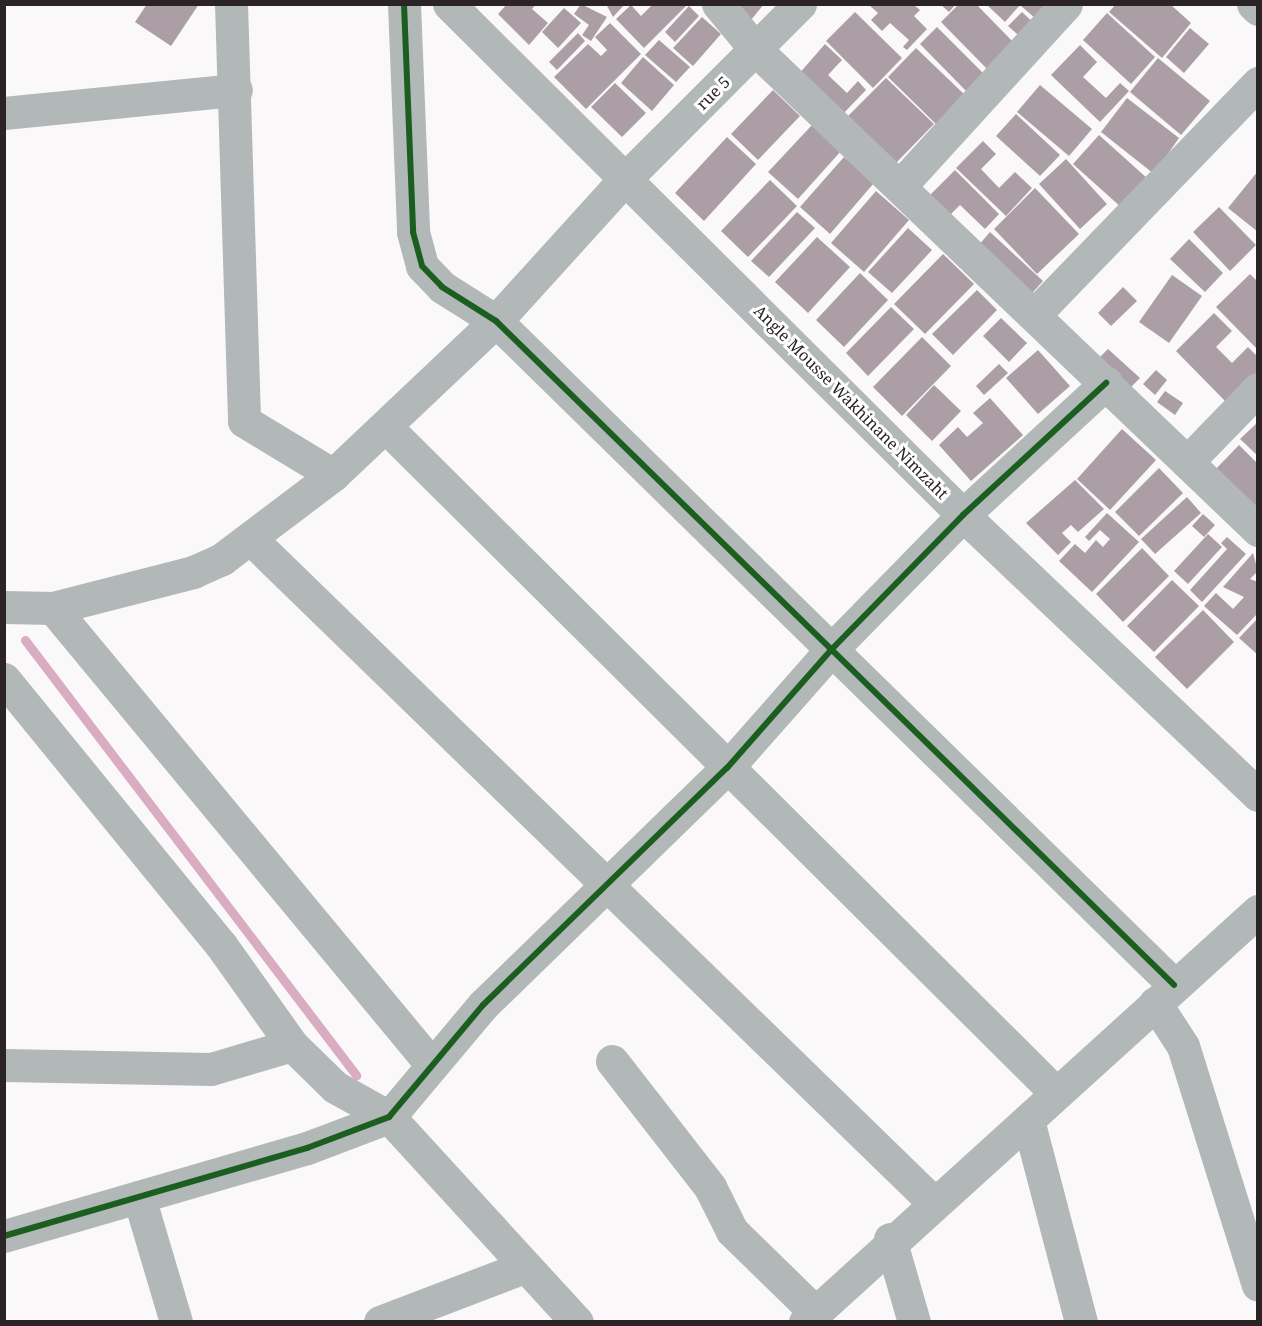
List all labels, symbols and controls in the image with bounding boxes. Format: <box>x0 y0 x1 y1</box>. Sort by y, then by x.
street label: rue 5 <box>692 72 734 114</box>
street label: Angle Mousse Wakhinane Nimzaht <box>750 301 952 503</box>

